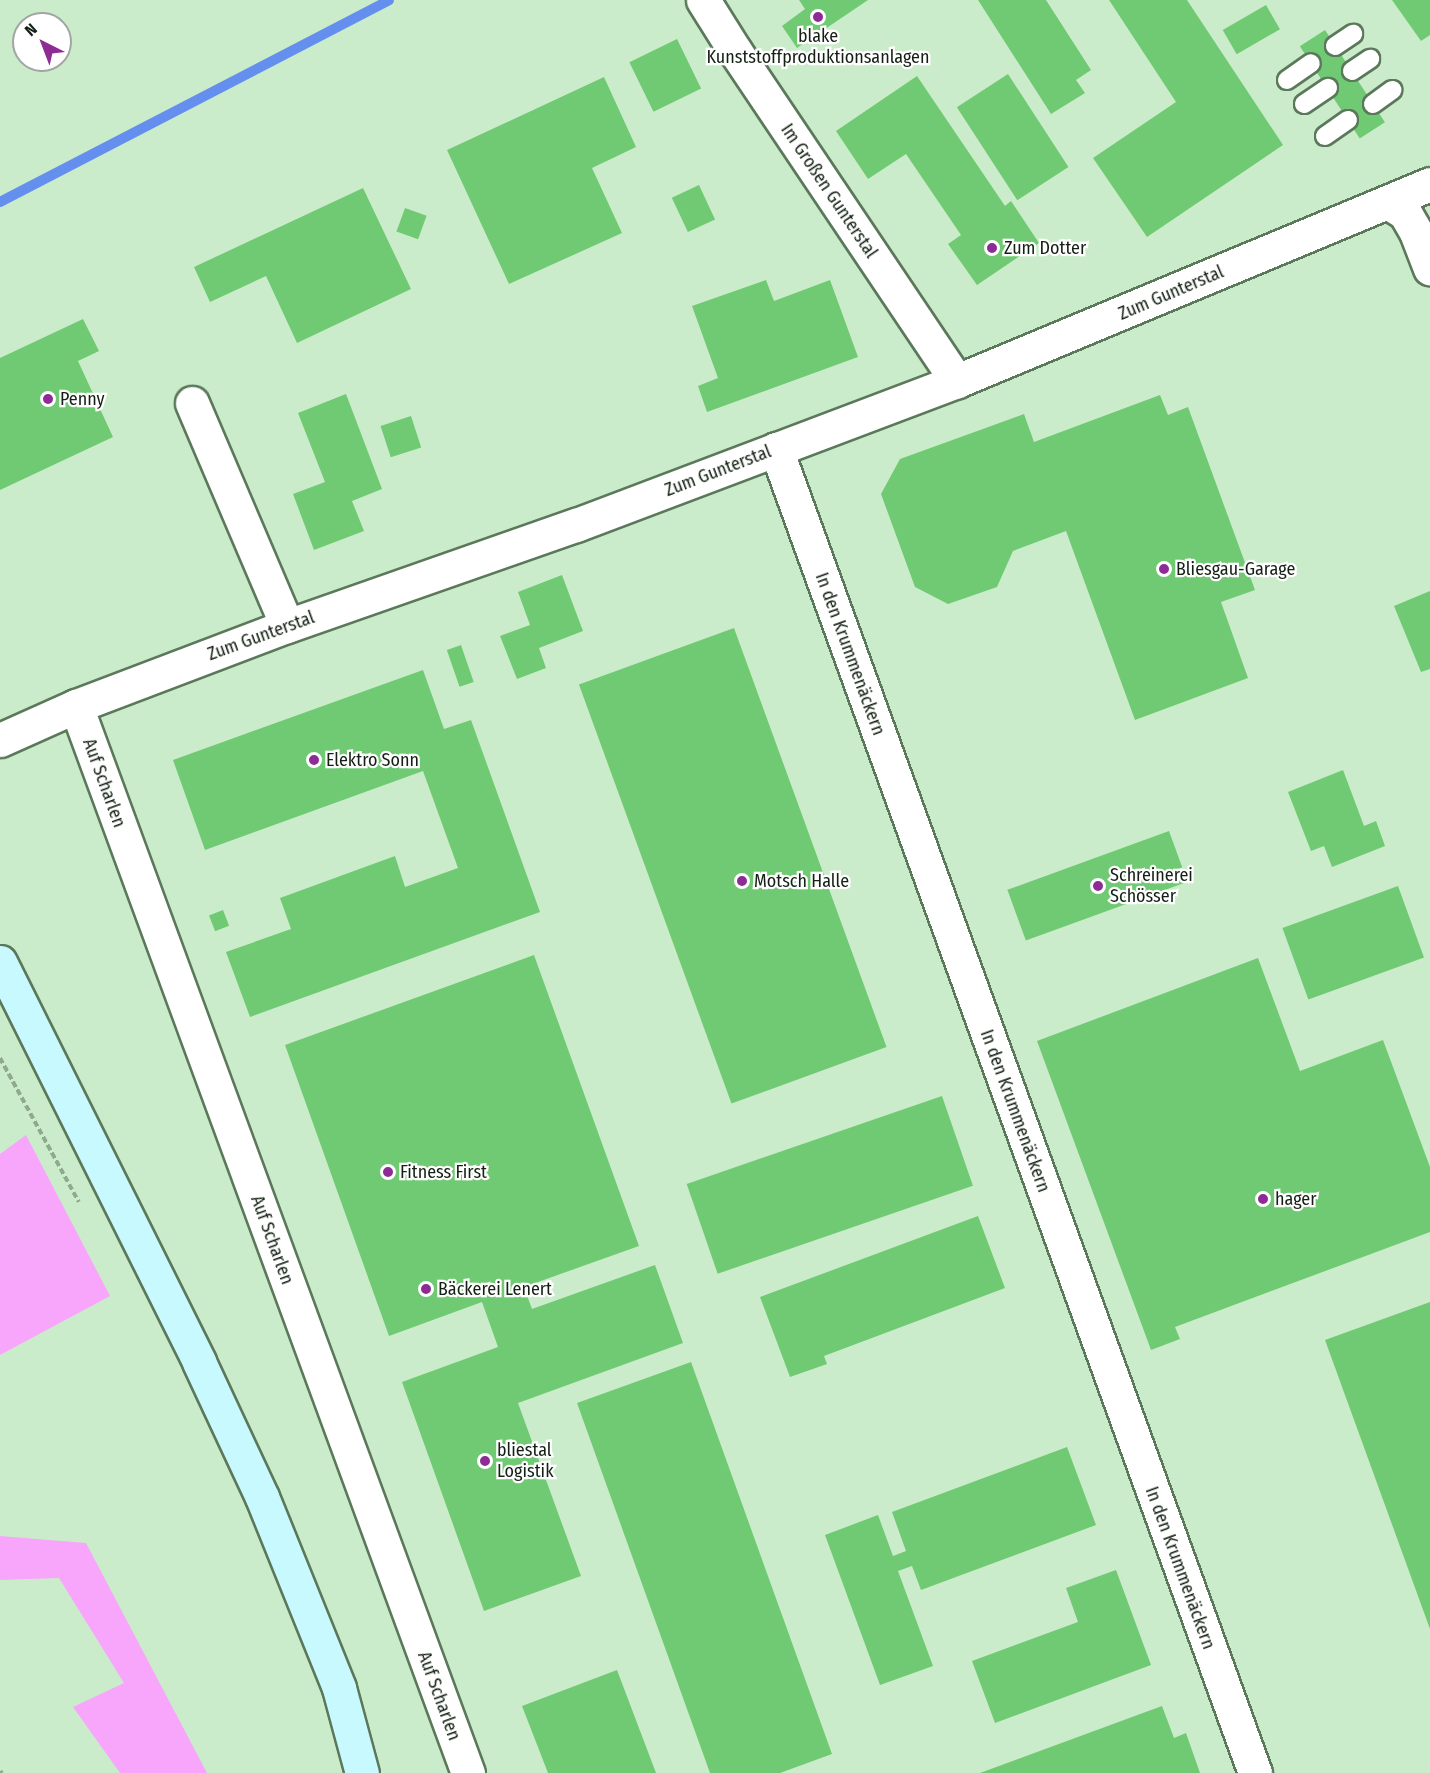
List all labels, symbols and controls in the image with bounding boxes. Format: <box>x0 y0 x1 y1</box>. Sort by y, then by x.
marker: blake Kunststoffproduktionsanlagen <box>811 10 825 24</box>
north arrow <box>12 12 72 72</box>
text: N <box>21 19 41 40</box>
place label: blake Kunststoffproduktionsanlagen <box>707 26 929 68</box>
street label: Im Großen Gunterstal <box>776 120 882 262</box>
place label: Zum Dotter <box>1004 237 1086 259</box>
marker: Zum Dotter <box>985 241 999 255</box>
street label: Zum Gunterstal <box>1115 261 1227 325</box>
place label: Penny <box>60 388 105 410</box>
marker: Penny <box>41 392 55 406</box>
street label: Zum Gunterstal <box>662 441 774 501</box>
place label: Bliesgau-Garage <box>1176 558 1295 580</box>
marker: Bliesgau-Garage <box>1157 562 1171 576</box>
street label: In den Krummenäckern <box>811 570 889 738</box>
street label: Zum Gunterstal <box>205 607 317 665</box>
street label: Auf Scharlen <box>78 736 130 830</box>
place label: Elektro Sonn <box>326 749 419 771</box>
marker: Elektro Sonn <box>307 753 321 767</box>
place label: Schreinerei Schösser <box>1110 865 1193 908</box>
place label: Motsch Halle <box>754 870 849 892</box>
marker: Motsch Halle <box>735 874 749 888</box>
marker: Schreinerei Schösser <box>1091 879 1105 893</box>
street label: In den Krummenäckern <box>976 1027 1054 1195</box>
place label: Fitness First <box>400 1161 487 1183</box>
marker: Fitness First <box>381 1165 395 1179</box>
place label: hager <box>1275 1188 1316 1210</box>
marker: hager <box>1256 1192 1270 1206</box>
street label: Auf Scharlen <box>246 1193 298 1287</box>
place label: Bäckerei Lenert <box>438 1278 552 1300</box>
marker: Bäckerei Lenert <box>419 1282 433 1296</box>
place label: bliestal Logistik <box>497 1440 554 1482</box>
marker: bliestal Logistik <box>478 1454 492 1468</box>
street label: In den Krummenäckern <box>1141 1484 1219 1652</box>
street label: Auf Scharlen <box>413 1649 465 1743</box>

